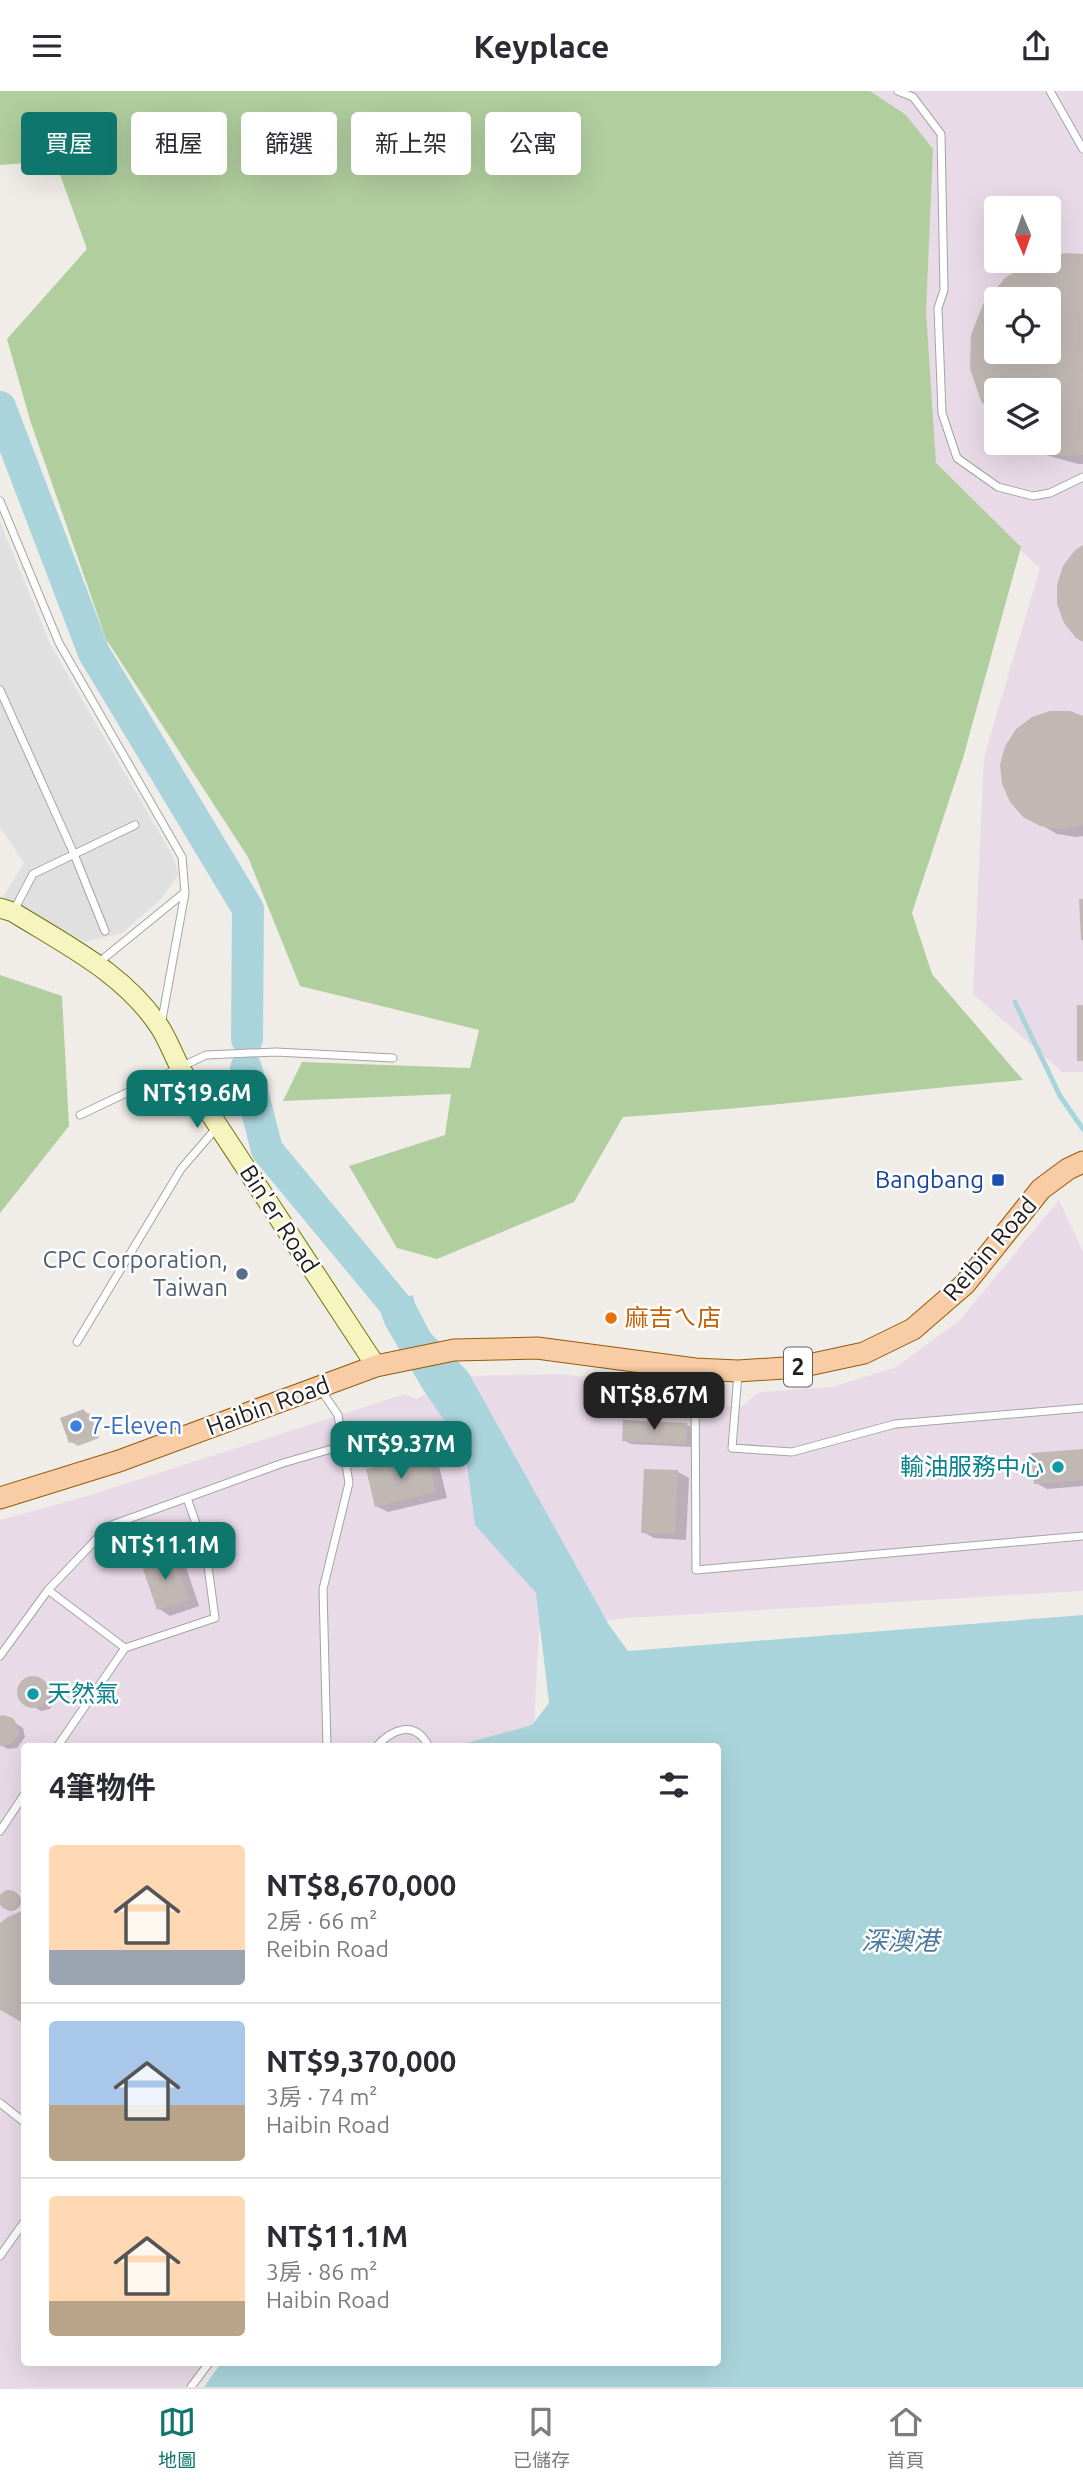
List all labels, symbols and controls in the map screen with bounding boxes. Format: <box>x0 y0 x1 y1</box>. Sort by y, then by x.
icon: menu <box>28 27 66 65</box>
icon: share <box>1017 27 1055 65</box>
text: Keyplace <box>474 28 609 64</box>
chip: 買屋 <box>21 112 117 175</box>
chip: 租屋 <box>131 112 227 175</box>
chip: 篩選 <box>241 112 337 175</box>
chip: 新上架 <box>351 112 471 175</box>
chip: 公寓 <box>485 112 581 175</box>
north arrow <box>984 196 1060 273</box>
map controls <box>984 196 1061 455</box>
button: locate <box>984 287 1061 364</box>
button: layers <box>984 378 1061 455</box>
pin: NT$19.6M <box>125 1070 269 1130</box>
text: NT$19.6M <box>143 1080 251 1105</box>
street label: Bin'er Road <box>235 1160 324 1278</box>
place label: Bangbang <box>875 1166 984 1193</box>
marker: Bangbang <box>990 1172 1006 1188</box>
street label: Reibin Road <box>937 1191 1042 1306</box>
place label: CPC Corporation, Taiwan <box>43 1246 228 1301</box>
marker: CPC Corporation, Taiwan <box>234 1266 250 1282</box>
place label: 麻吉ㄟ店 <box>625 1304 721 1331</box>
marker: 麻吉ㄟ店 <box>603 1310 619 1326</box>
road number: 2 <box>784 1347 812 1387</box>
street label: Haibin Road <box>202 1371 333 1440</box>
pin: NT$8.67M <box>582 1373 726 1432</box>
text: NT$8.67M <box>600 1382 708 1407</box>
place label: 7-Eleven <box>90 1412 182 1439</box>
marker: 7-Eleven <box>68 1418 84 1434</box>
pin: NT$9.37M <box>329 1421 473 1481</box>
text: NT$9.37M <box>347 1431 455 1456</box>
place label: 輸油服務中心 <box>900 1453 1044 1480</box>
marker: 輸油服務中心 <box>1050 1459 1066 1475</box>
pin: NT$11.1M <box>93 1523 237 1582</box>
text: NT$11.1M <box>111 1532 219 1557</box>
place label: 天然氣 <box>47 1680 119 1707</box>
marker: 天然氣 <box>25 1686 41 1702</box>
icon: filters <box>655 1766 693 1804</box>
text: 4筆物件 <box>49 1770 156 1804</box>
text: NT$8,670,000 <box>266 1868 457 1902</box>
icon: home <box>105 1873 189 1957</box>
text: 2房 · 66 m² <box>266 1908 377 1933</box>
water label: 深澳港 <box>861 1926 943 1955</box>
text: Reibin Road <box>266 1936 389 1961</box>
text: NT$9,370,000 <box>266 2044 457 2078</box>
icon: home <box>105 2049 189 2133</box>
text: 3房 · 74 m² <box>266 2084 377 2109</box>
text: Haibin Road <box>266 2112 390 2137</box>
text: NT$11.1M <box>266 2219 408 2253</box>
icon: home <box>105 2224 189 2308</box>
text: 3房 · 86 m² <box>266 2259 377 2284</box>
text: Haibin Road <box>266 2287 390 2312</box>
tab: 地圖 <box>158 2403 196 2472</box>
tab: 已儲存 <box>513 2403 570 2472</box>
tab: 首頁 <box>887 2403 925 2472</box>

